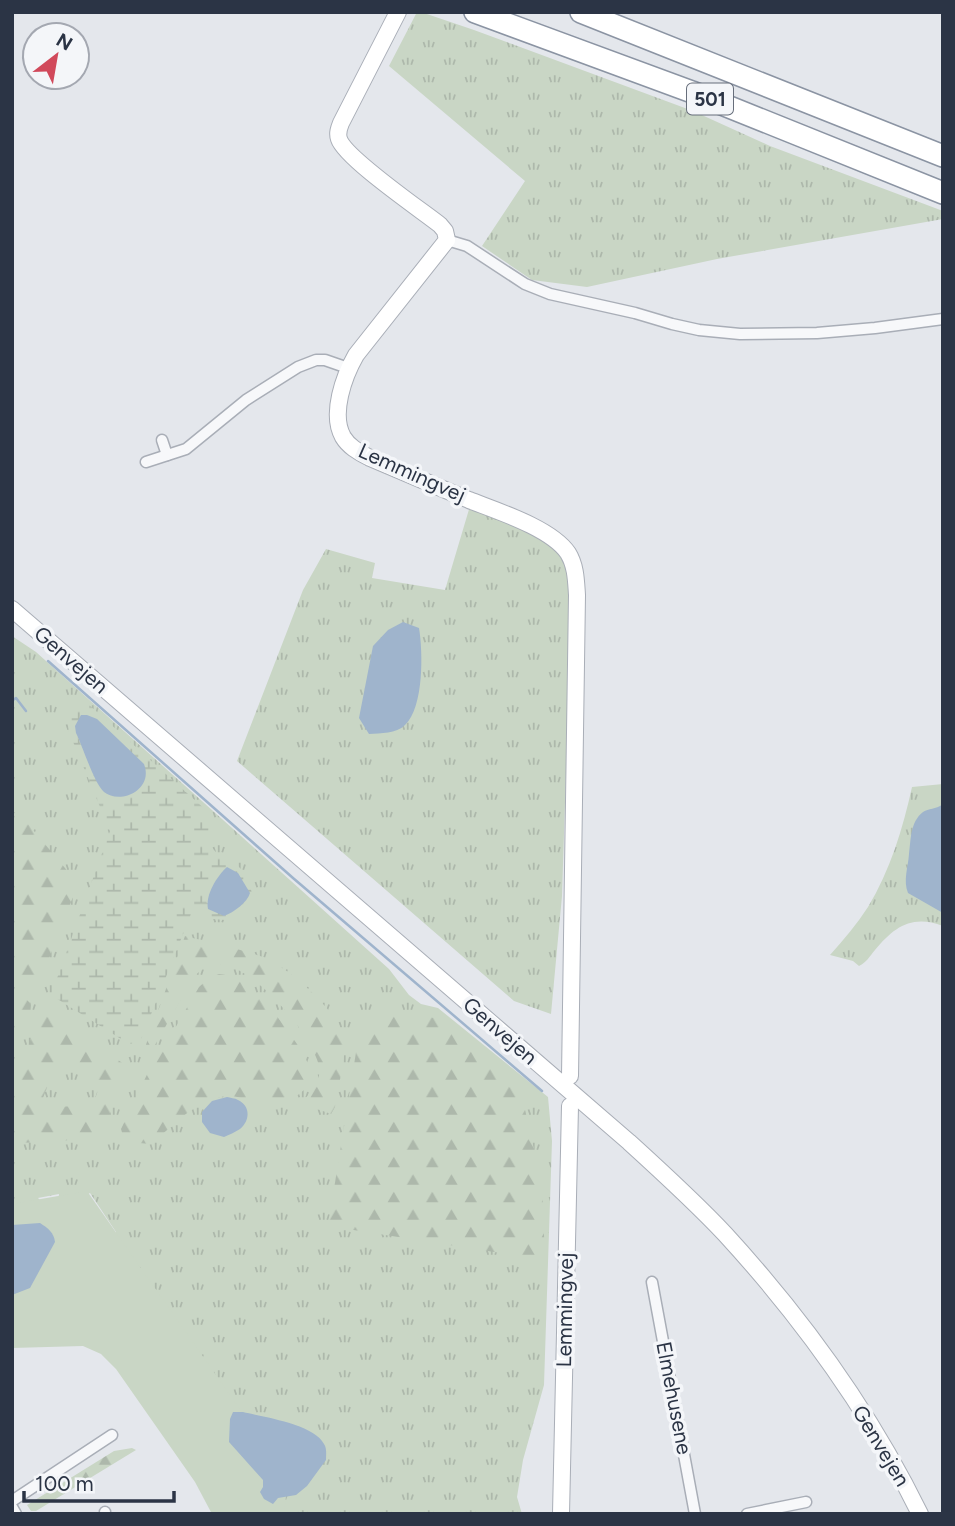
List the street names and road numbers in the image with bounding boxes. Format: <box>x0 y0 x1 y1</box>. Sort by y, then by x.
road number: 501 <box>687 83 733 114</box>
street label: Lemmingvej <box>355 438 470 507</box>
street label: Genvejen <box>29 621 113 699</box>
street label: Genvejen <box>458 992 542 1070</box>
street label: Lemmingvej <box>551 1252 578 1368</box>
street label: Elmehusene <box>651 1339 698 1456</box>
street label: Genvejen <box>848 1401 915 1491</box>

